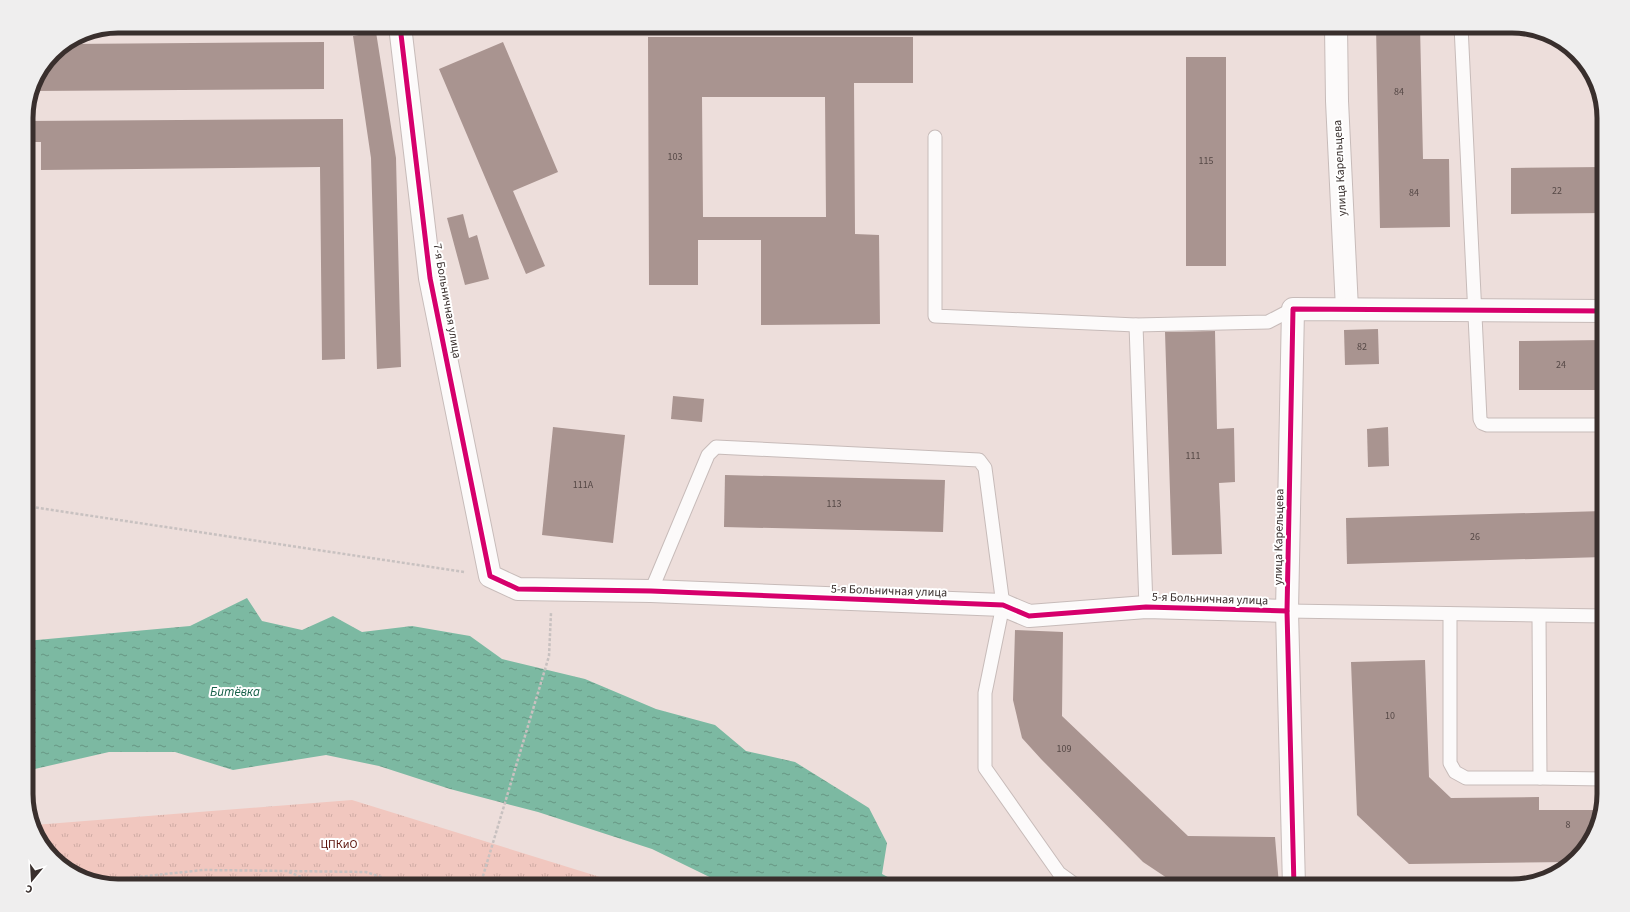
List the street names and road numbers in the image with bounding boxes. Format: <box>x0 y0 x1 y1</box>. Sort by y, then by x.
street label: улица Карельцева <box>1329 119 1351 217</box>
street label: 7-я Больничная улица <box>429 242 465 360</box>
street label: улица Карельцева <box>1270 489 1288 585</box>
street label: 5-я Больничная улица <box>831 580 947 602</box>
street label: 5-я Больничная улица <box>1152 588 1268 610</box>

